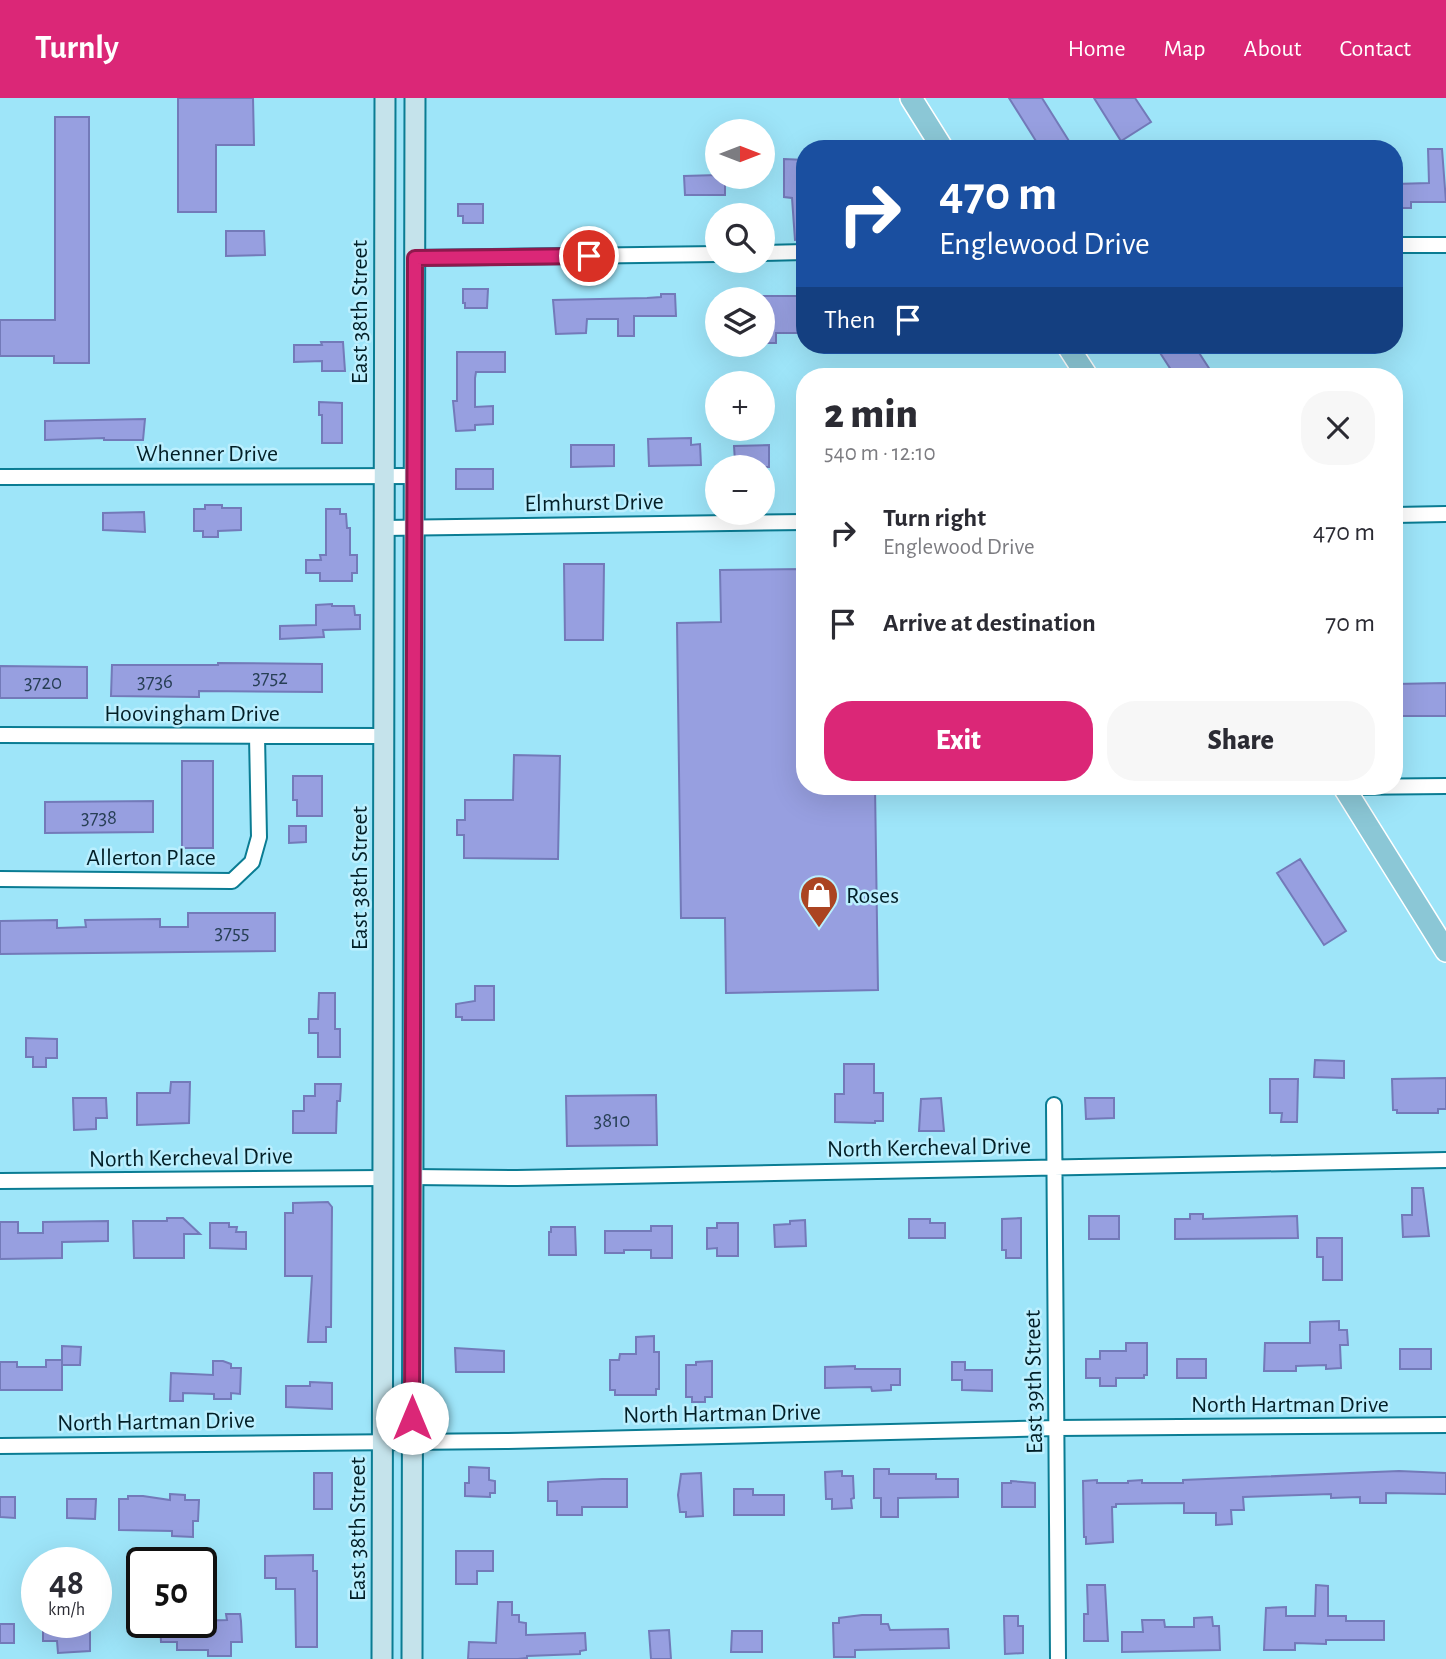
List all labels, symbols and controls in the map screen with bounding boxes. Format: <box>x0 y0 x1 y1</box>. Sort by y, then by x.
text: Turnly <box>35 32 119 65</box>
text: Home <box>1068 37 1126 61</box>
text: Map <box>1164 37 1206 61</box>
text: About <box>1244 37 1301 61</box>
text: Contact <box>1339 37 1411 61</box>
north arrow <box>705 119 775 189</box>
map controls <box>705 119 775 525</box>
icon: right <box>824 168 915 259</box>
text: 470 m <box>939 170 1057 219</box>
button: search <box>705 203 775 273</box>
pin <box>559 226 619 286</box>
text: Englewood Drive <box>939 228 1150 260</box>
icon: arrive <box>570 237 608 275</box>
street label: East 38th Street <box>348 239 372 384</box>
button: layers <box>705 287 775 357</box>
icon: arrive <box>889 301 927 339</box>
text: Then <box>824 307 875 333</box>
button: + <box>705 371 775 441</box>
button: close <box>1301 391 1375 465</box>
text: 2 min <box>824 393 918 435</box>
street label: Whenner Drive <box>136 442 278 466</box>
text: 540 m · 12:10 <box>824 442 936 465</box>
button: − <box>705 455 775 525</box>
street label: Elmhurst Drive <box>524 490 664 516</box>
text: Turn right <box>883 505 986 531</box>
icon: right <box>824 514 862 552</box>
text: 470 m <box>1313 519 1375 545</box>
text: Englewood Drive <box>883 536 1035 559</box>
icon: arrive <box>824 605 862 643</box>
text: Arrive at destination <box>883 610 1096 636</box>
text: 70 m <box>1325 610 1375 636</box>
house number: 3752 <box>252 667 288 688</box>
house number: 3736 <box>137 671 173 692</box>
house number: 3720 <box>24 672 62 693</box>
button: Exit <box>824 701 1093 781</box>
button: Share <box>1107 701 1375 781</box>
street label: Hoovingham Drive <box>104 702 280 726</box>
street label: East 38th Street <box>348 805 372 950</box>
house number: 3738 <box>81 807 117 828</box>
street label: Allerton Place <box>86 846 216 870</box>
shop icon: Roses <box>798 874 840 929</box>
place label: Roses <box>846 884 899 908</box>
house number: 3755 <box>215 922 249 943</box>
house number: 3810 <box>594 1110 630 1131</box>
street label: North Kercheval Drive <box>827 1134 1031 1162</box>
street label: North Kercheval Drive <box>89 1144 293 1172</box>
street label: East 39th Street <box>1021 1309 1047 1454</box>
position arrow <box>375 1381 449 1455</box>
street label: North Hartman Drive <box>1191 1393 1389 1417</box>
street label: North Hartman Drive <box>623 1400 821 1428</box>
street label: North Hartman Drive <box>57 1408 255 1436</box>
street label: East 38th Street <box>346 1456 370 1601</box>
speed limit sign: 50 <box>126 1547 217 1638</box>
text: 48 <box>49 1566 84 1601</box>
text: km/h <box>48 1601 85 1619</box>

